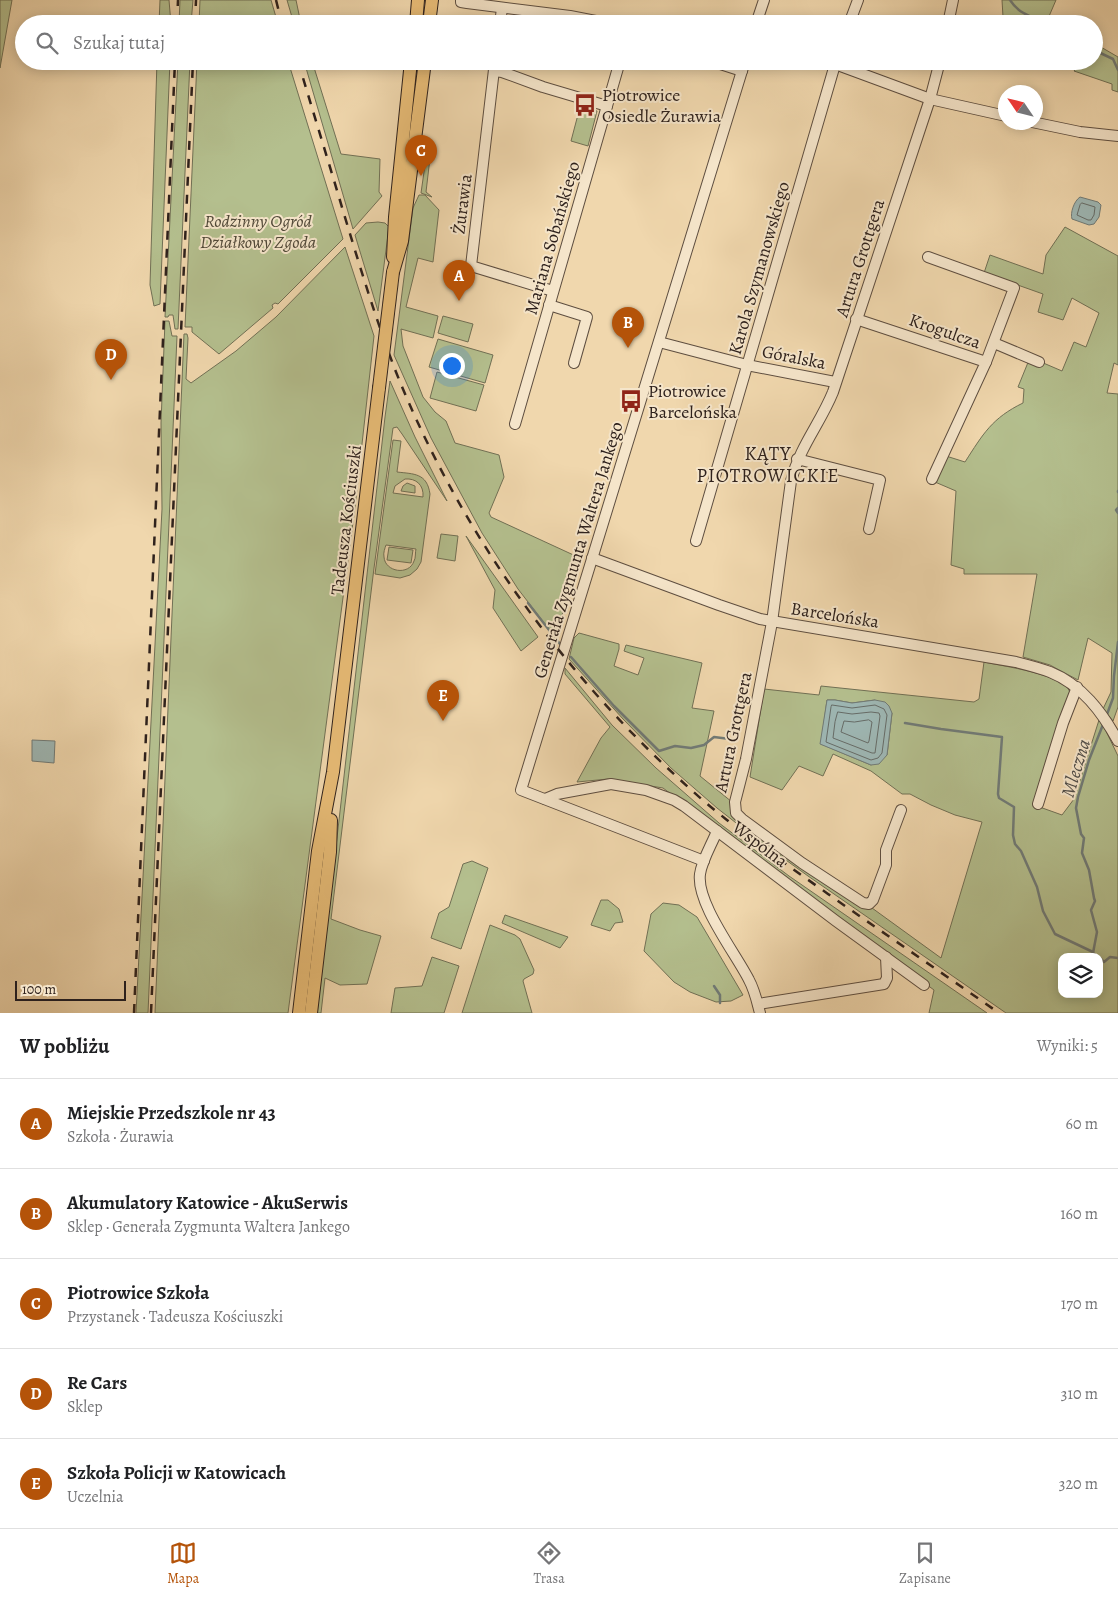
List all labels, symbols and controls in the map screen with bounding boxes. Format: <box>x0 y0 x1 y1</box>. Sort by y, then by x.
search box <box>15 15 1103 70</box>
icon: search <box>33 29 61 57</box>
text: Szukaj tutaj <box>73 30 165 56</box>
place label: Piotrowice Osiedle Żurawia <box>602 83 722 128</box>
north arrow <box>998 85 1043 130</box>
bus stop icon: Piotrowice Osiedle Żurawia <box>572 92 598 118</box>
pin: C <box>405 135 437 176</box>
street label: Mariana Sobańskiego <box>519 158 585 318</box>
street label: Żurawia <box>446 172 478 236</box>
street label: Karola Szymanowskiego <box>723 179 795 357</box>
street label: Artura Grottgera <box>829 195 891 321</box>
park label: Rodzinny Ogród Działkowy Zgoda <box>200 209 316 254</box>
pin: A <box>443 260 475 301</box>
pin: B <box>612 307 644 348</box>
street label: Krogulcza <box>906 308 985 355</box>
pin: D <box>95 339 127 380</box>
street label: Góralska <box>760 339 828 375</box>
your location <box>439 353 465 379</box>
place label: Piotrowice Barcelońska <box>648 379 738 424</box>
bus stop icon: Piotrowice Barcelońska <box>618 388 644 414</box>
street label: Generała Zygmunta Waltera Jankego <box>527 419 629 681</box>
district label: KĄTY PIOTROWICKIE <box>696 441 840 489</box>
street label: Tadeusza Kościuszki <box>325 443 367 597</box>
street label: Barcelońska <box>789 596 881 634</box>
street label: Artura Grottgera <box>708 669 758 796</box>
pin: E <box>427 680 459 721</box>
water label: Mleczna <box>1055 736 1097 800</box>
street label: Wspólna <box>726 815 793 873</box>
map controls <box>1058 953 1103 998</box>
button: layers <box>1058 953 1103 998</box>
scale bar <box>15 978 126 1001</box>
text: 100 m <box>22 980 56 999</box>
text: W pobliżu <box>20 1032 109 1060</box>
text: Wyniki: 5 <box>1037 1035 1098 1057</box>
text: Miejskie Przedszkole nr 43 <box>67 1100 276 1126</box>
text: A <box>31 1113 41 1135</box>
text: 60 m <box>1066 1113 1098 1135</box>
text: Szkoła · Żurawia <box>67 1126 174 1148</box>
text: Akumulatory Katowice - AkuSerwis <box>67 1190 348 1216</box>
text: B <box>31 1203 41 1225</box>
text: 160 m <box>1060 1203 1098 1225</box>
text: Sklep · Generała Zygmunta Waltera Jankego <box>67 1216 350 1238</box>
text: Piotrowice Szkoła <box>67 1280 210 1306</box>
text: C <box>31 1293 41 1315</box>
text: 170 m <box>1061 1293 1098 1315</box>
text: Przystanek · Tadeusza Kościuszki <box>67 1306 283 1328</box>
text: Re Cars <box>67 1370 127 1396</box>
text: D <box>30 1383 42 1405</box>
text: 310 m <box>1061 1383 1098 1405</box>
text: Sklep <box>67 1396 103 1418</box>
text: Szkoła Policji w Katowicach <box>67 1460 286 1486</box>
text: E <box>31 1473 41 1495</box>
text: 320 m <box>1059 1473 1098 1495</box>
text: Uczelnia <box>67 1486 123 1508</box>
tab: Mapa <box>167 1539 199 1588</box>
tab: Trasa <box>534 1539 565 1588</box>
tab: Zapisane <box>899 1539 951 1588</box>

